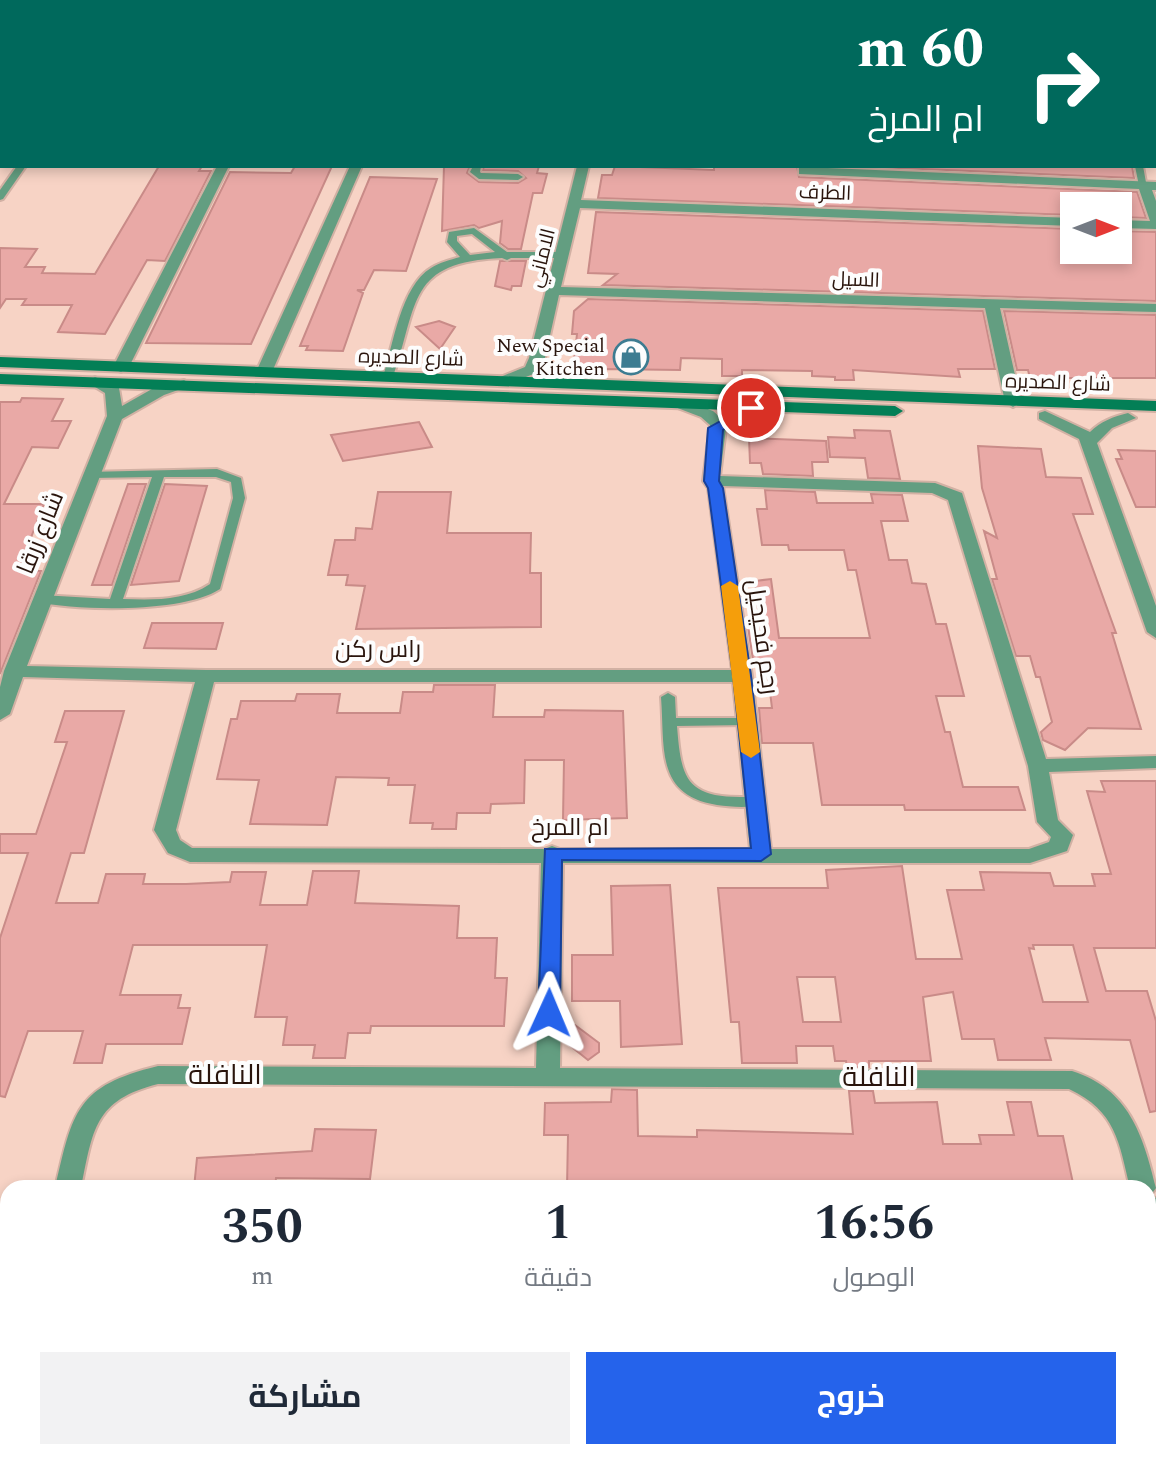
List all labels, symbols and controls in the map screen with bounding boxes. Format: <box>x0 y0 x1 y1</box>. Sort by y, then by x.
text: 60 m <box>857 7 984 92</box>
icon: right <box>1012 32 1116 136</box>
text: ام المرخ <box>867 93 984 148</box>
street label: الطرف <box>798 177 852 209</box>
north arrow <box>1060 192 1132 264</box>
map controls <box>1060 192 1132 264</box>
street label: الاماني <box>520 225 564 291</box>
street label: السيل <box>832 264 880 296</box>
place label: New Special Kitchen <box>496 331 605 384</box>
shop icon: New Special Kitchen <box>612 338 650 376</box>
street label: شارع الصديره <box>358 341 464 375</box>
street label: شارع الصديره <box>1005 366 1111 400</box>
pin <box>717 374 785 442</box>
icon: arrive <box>729 386 773 430</box>
street label: شارع زرقا <box>8 486 74 580</box>
street label: رجم فحيحيل <box>736 577 788 697</box>
street label: راس ركن <box>335 632 421 668</box>
street label: ام المرخ <box>531 810 609 846</box>
position arrow <box>507 971 591 1055</box>
street label: النافلة <box>188 1054 262 1097</box>
street label: النافلة <box>842 1056 916 1099</box>
text: 1 <box>545 1187 572 1260</box>
text: 16:56 <box>814 1187 934 1260</box>
text: 350 <box>222 1191 303 1264</box>
text: m <box>251 1256 273 1296</box>
text: دقيقة <box>524 1258 592 1298</box>
text: الوصول <box>833 1258 915 1298</box>
button: مشاركة <box>40 1352 570 1444</box>
button: خروج <box>586 1352 1116 1444</box>

